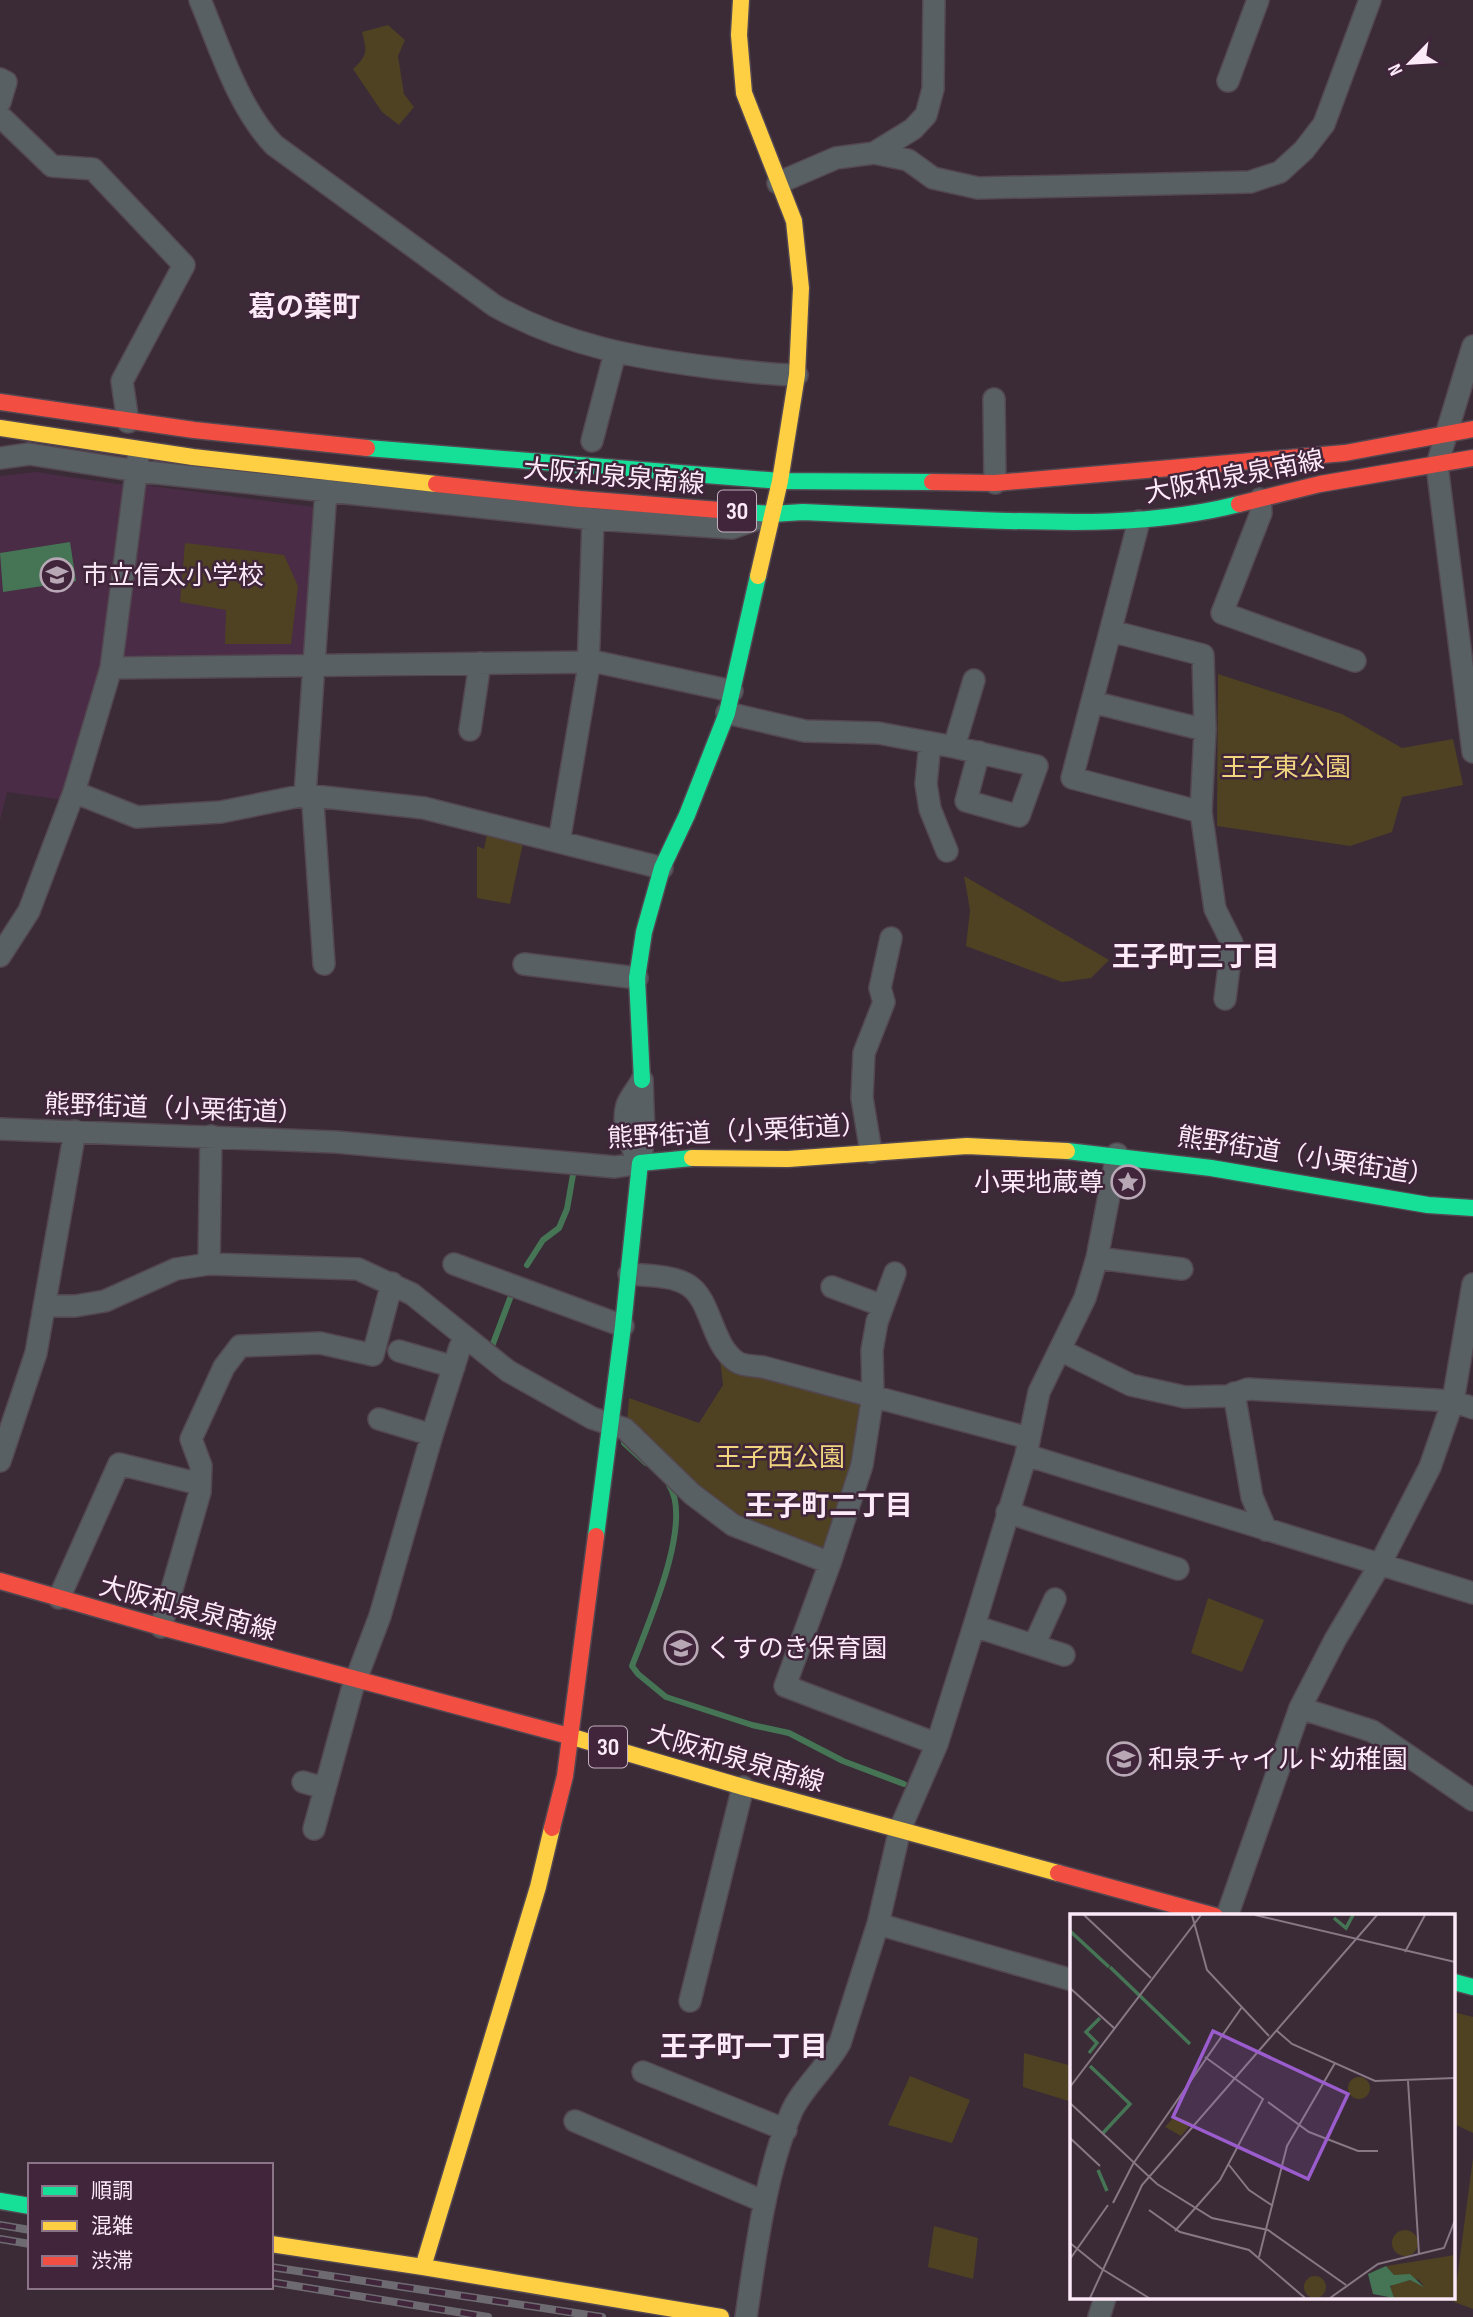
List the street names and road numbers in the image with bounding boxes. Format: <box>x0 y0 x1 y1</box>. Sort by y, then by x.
street label: 大阪和泉泉南線 <box>1142 445 1327 510</box>
street label: 大阪和泉泉南線 <box>522 454 706 501</box>
road number: 30 <box>718 490 756 532</box>
street label: 熊野街道（小栗街道） <box>43 1089 304 1130</box>
street label: 熊野街道（小栗街道） <box>606 1110 868 1155</box>
street label: 熊野街道（小栗街道） <box>1175 1122 1437 1193</box>
street label: 大阪和泉泉南線 <box>96 1571 280 1648</box>
street label: 大阪和泉泉南線 <box>644 1719 827 1799</box>
road number: 30 <box>589 1727 627 1768</box>

